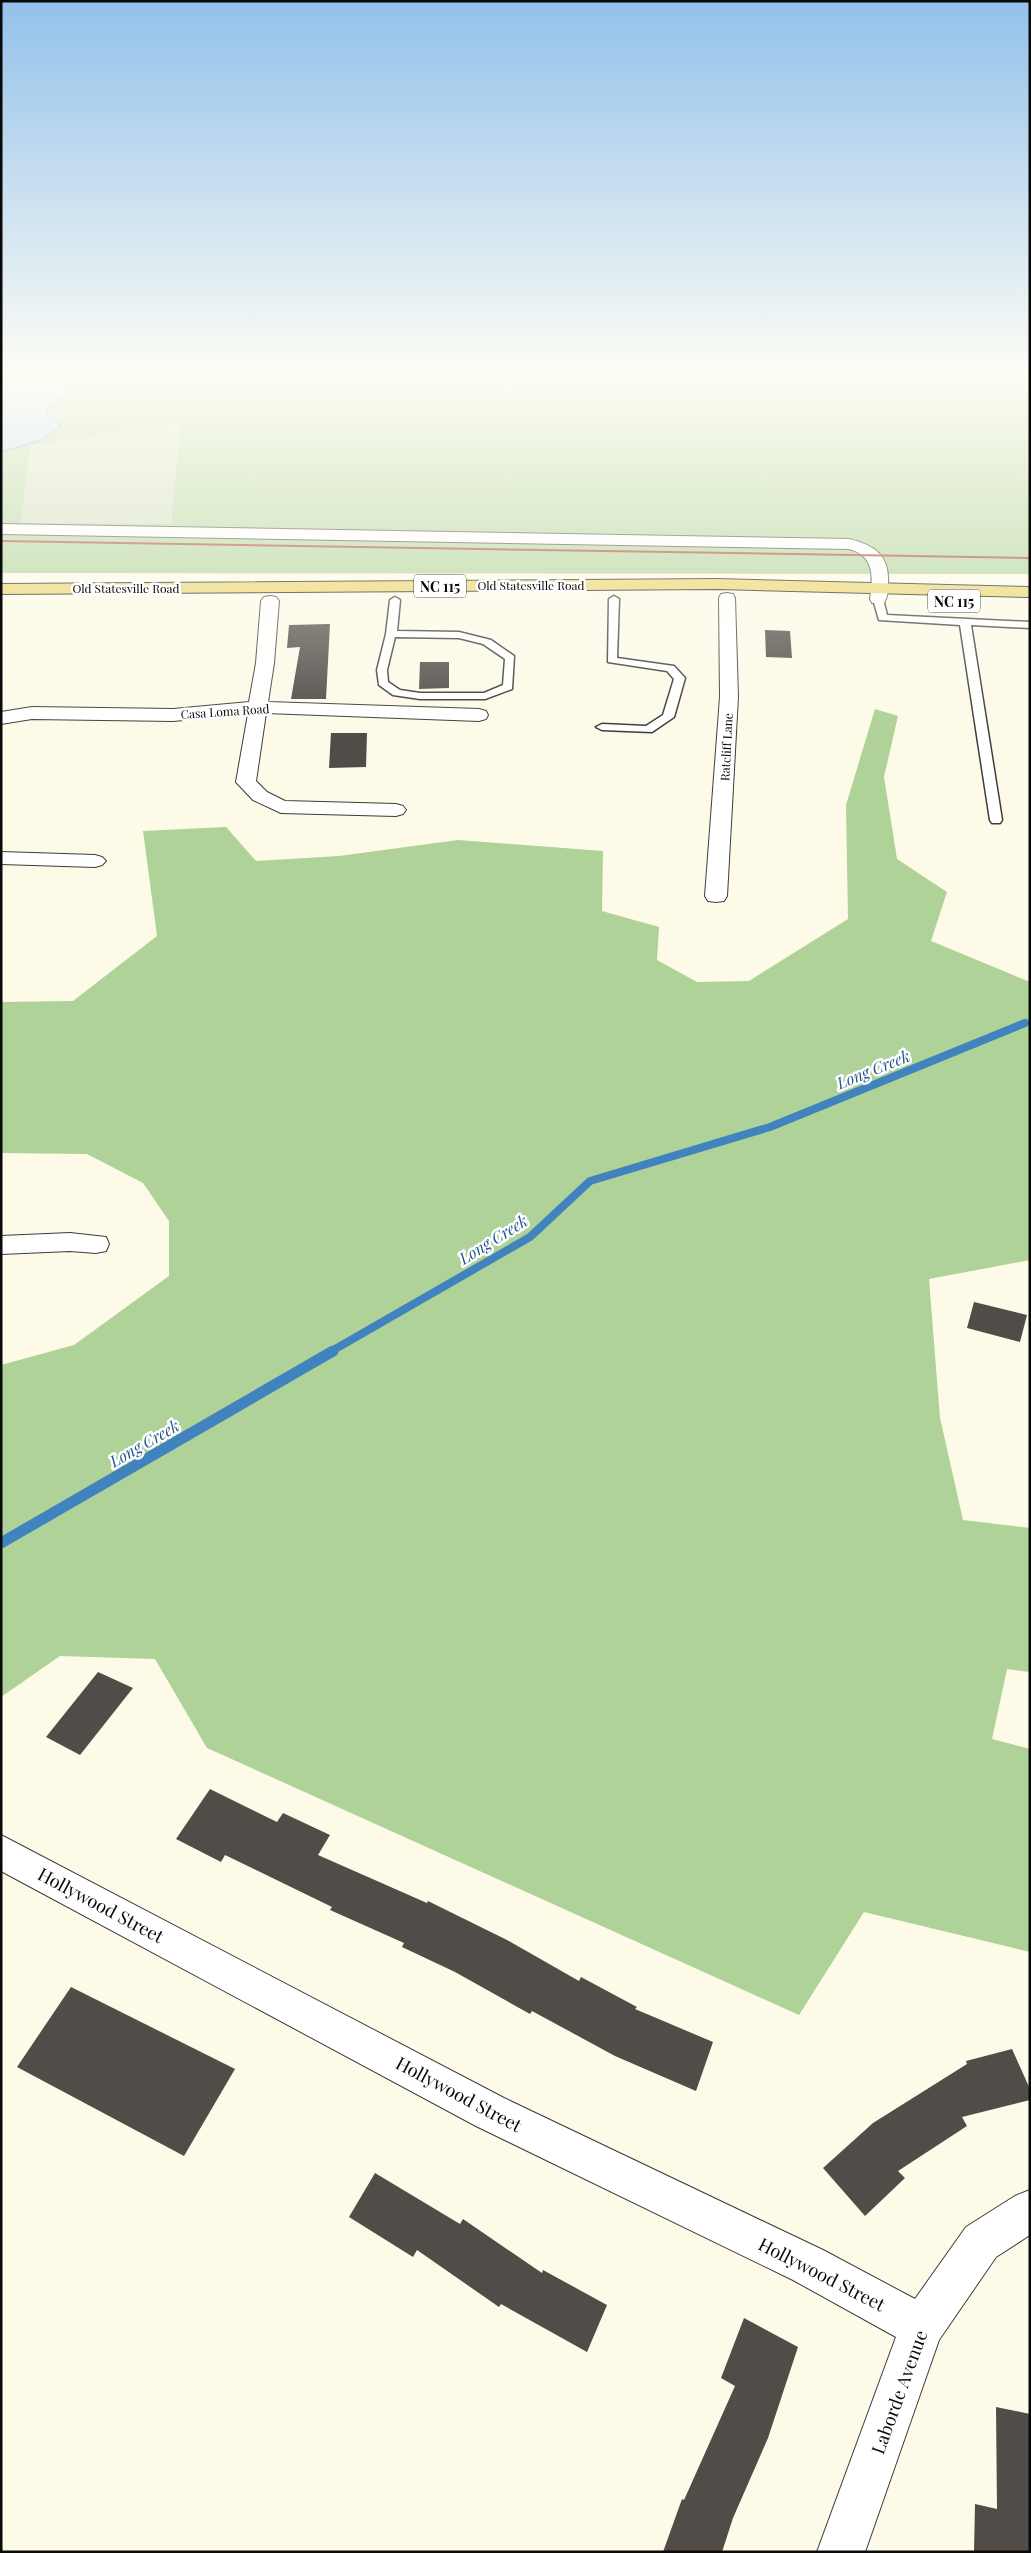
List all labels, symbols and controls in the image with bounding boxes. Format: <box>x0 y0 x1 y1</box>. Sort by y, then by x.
road number: NC 115 <box>414 574 466 598</box>
street label: Old Statesville Road <box>478 577 584 593</box>
street label: Old Statesville Road <box>73 580 179 596</box>
road number: NC 115 <box>928 590 980 612</box>
street label: Casa Loma Road <box>180 700 270 722</box>
street label: Ratcliff Lane <box>716 713 736 781</box>
water label: Long Creek <box>832 1045 913 1094</box>
water label: Long Creek <box>454 1210 531 1269</box>
water label: Long Creek <box>105 1415 183 1472</box>
street label: Hollywood Street <box>34 1862 169 1949</box>
street label: Hollywood Street <box>392 2051 527 2138</box>
street label: Hollywood Street <box>755 2232 890 2317</box>
street label: Laborde Avenue <box>865 2327 933 2457</box>

